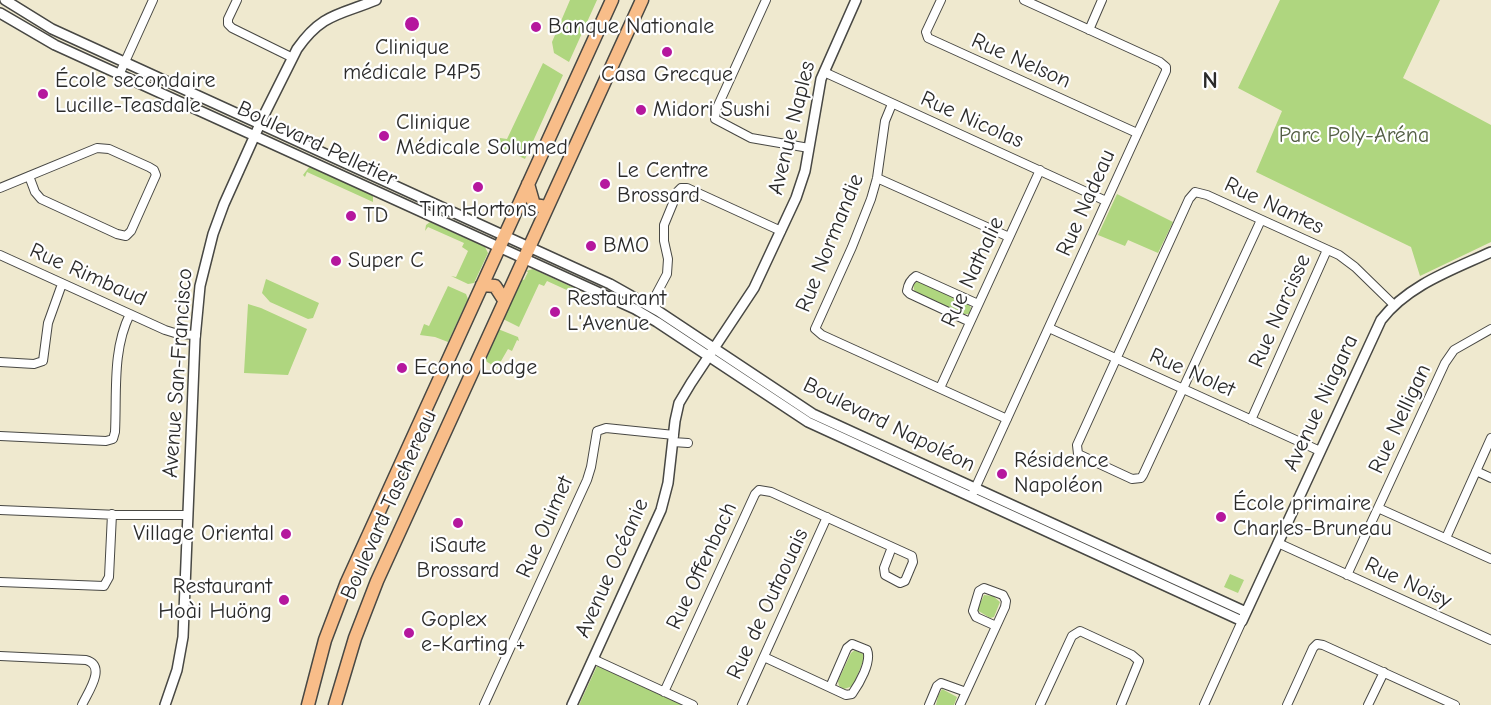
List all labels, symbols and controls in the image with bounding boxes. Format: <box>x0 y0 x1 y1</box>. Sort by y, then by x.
place label: Banque Nationale <box>548 14 714 40</box>
marker: Clinique médicale P4P5 <box>403 15 421 33</box>
marker: Banque Nationale <box>529 20 543 34</box>
street label: Rue Nelson <box>967 27 1075 95</box>
place label: Clinique médicale P4P5 <box>343 35 481 86</box>
marker: Casa Grecque <box>660 45 674 59</box>
street label: Avenue Naples <box>763 58 821 198</box>
place label: Casa Grecque <box>601 62 733 88</box>
district label: N <box>1202 67 1218 95</box>
place label: École secondaire Lucille-Teasdale <box>55 68 216 119</box>
street label: Rue Nicolas <box>916 86 1028 154</box>
marker: École secondaire Lucille-Teasdale <box>36 87 50 101</box>
street label: Boulevard Pelletier <box>233 95 401 193</box>
place label: Midori Sushi <box>653 97 770 123</box>
marker: Midori Sushi <box>634 103 648 117</box>
place label: Clinique Médicale Solumed <box>396 110 568 162</box>
park label: Parc Poly-Aréna <box>1279 123 1429 149</box>
marker: Clinique Médicale Solumed <box>377 129 391 143</box>
street label: Rue Nadeau <box>1051 146 1121 260</box>
place label: Le Centre Brossard <box>617 158 708 210</box>
street label: Rue Normandie <box>790 170 870 316</box>
street label: Rue Nantes <box>1220 172 1328 240</box>
marker: Le Centre Brossard <box>598 177 612 191</box>
marker: Tim Hortons <box>471 180 485 194</box>
place label: Tim Hortons <box>420 197 536 223</box>
place label: TD <box>363 203 388 229</box>
marker: TD <box>344 209 358 223</box>
street label: Rue Nathalie <box>936 213 1010 331</box>
place label: BMO <box>603 233 649 259</box>
street label: Rue Rimbaud <box>26 238 150 312</box>
marker: BMO <box>584 239 598 253</box>
place label: Super C <box>348 248 424 274</box>
street label: Rue Narcisse <box>1243 250 1317 372</box>
marker: Super C <box>329 254 343 268</box>
street label: Avenue San-Francisco <box>157 267 199 479</box>
place label: Restaurant L'Avenue <box>567 286 666 338</box>
marker: Restaurant L'Avenue <box>548 305 562 319</box>
street label: Avenue Niagara <box>1278 330 1364 476</box>
street label: Rue Nolet <box>1145 342 1239 404</box>
place label: Econo Lodge <box>414 355 537 381</box>
street label: Rue Nelligan <box>1363 360 1437 478</box>
marker: Econo Lodge <box>395 361 409 375</box>
street label: Boulevard Napoléon <box>799 372 979 478</box>
street label: Boulevard Taschereau <box>335 406 443 604</box>
place label: Résidence Napoléon <box>1014 448 1108 500</box>
marker: Résidence Napoléon <box>995 467 1009 481</box>
street label: Rue Ouimet <box>511 472 579 582</box>
place label: École primaire Charles-Bruneau <box>1233 491 1392 542</box>
street label: Avenue Océanie <box>570 494 654 642</box>
street label: Rue Offenbach <box>661 498 743 634</box>
marker: École primaire Charles-Bruneau <box>1214 510 1228 524</box>
marker: iSaute Brossard <box>451 516 465 530</box>
place label: Village Oriental <box>133 521 274 547</box>
street label: Rue de Outaouais <box>721 524 815 684</box>
marker: Village Oriental <box>279 527 293 541</box>
place label: iSaute Brossard <box>417 533 499 584</box>
street label: Rue Noisy <box>1360 551 1456 615</box>
place label: Restaurant Hoài Huöng <box>158 574 272 626</box>
marker: Restaurant Hoài Huöng <box>277 593 291 607</box>
place label: Goplex e-Karting + <box>421 607 525 658</box>
marker: Goplex e-Karting + <box>402 626 416 640</box>

